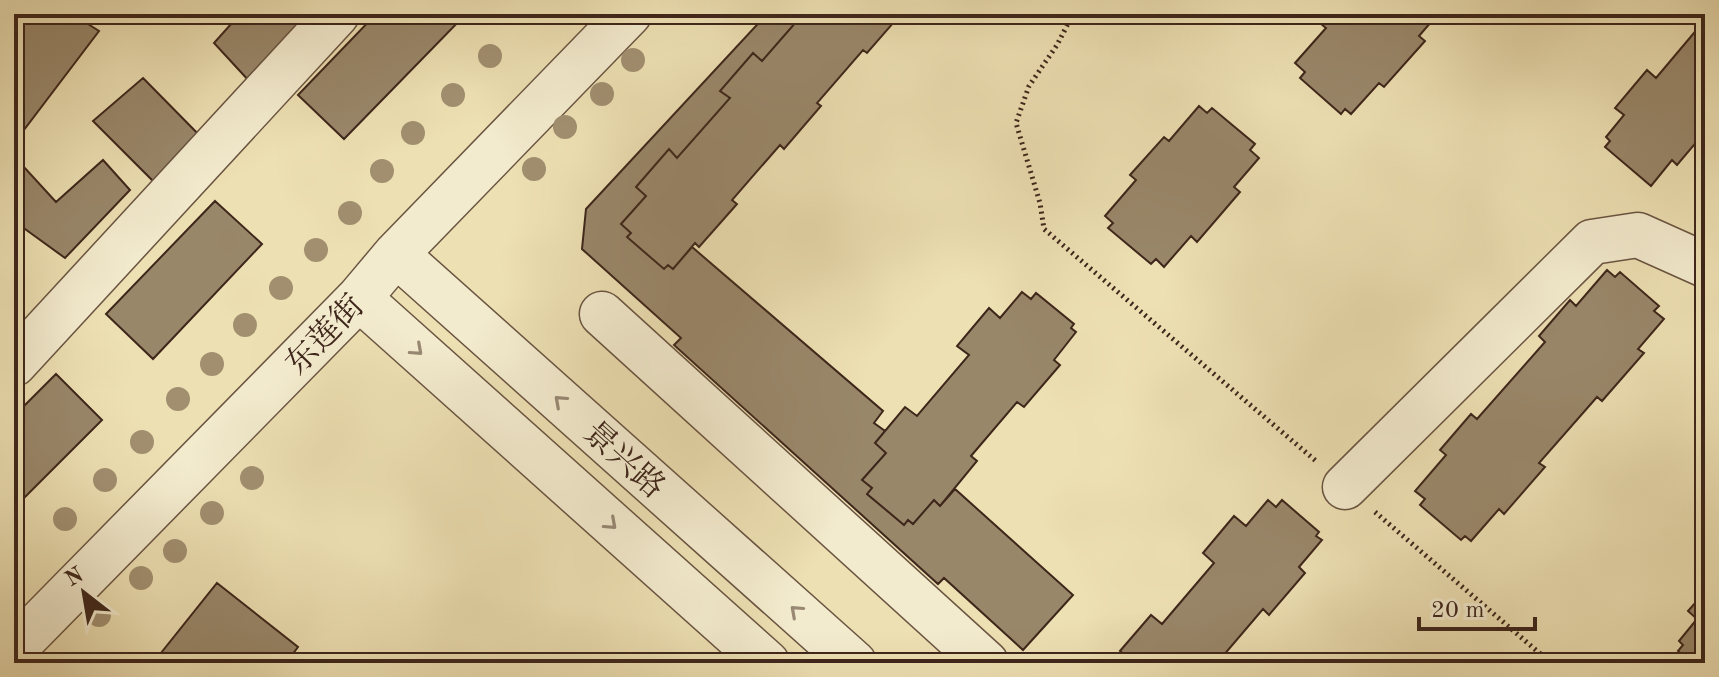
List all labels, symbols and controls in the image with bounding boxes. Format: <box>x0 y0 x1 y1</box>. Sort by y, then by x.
street label: 东莲街 <box>279 288 371 382</box>
one-way arrow <box>408 341 423 355</box>
one-way arrow <box>554 396 569 410</box>
street label: 景兴路 <box>577 415 671 505</box>
one-way arrow <box>602 514 617 528</box>
north arrow <box>44 553 124 633</box>
text: N <box>62 564 88 591</box>
scale bar <box>1419 581 1535 631</box>
text: 20 m <box>1431 599 1485 623</box>
one-way arrow <box>790 606 805 621</box>

